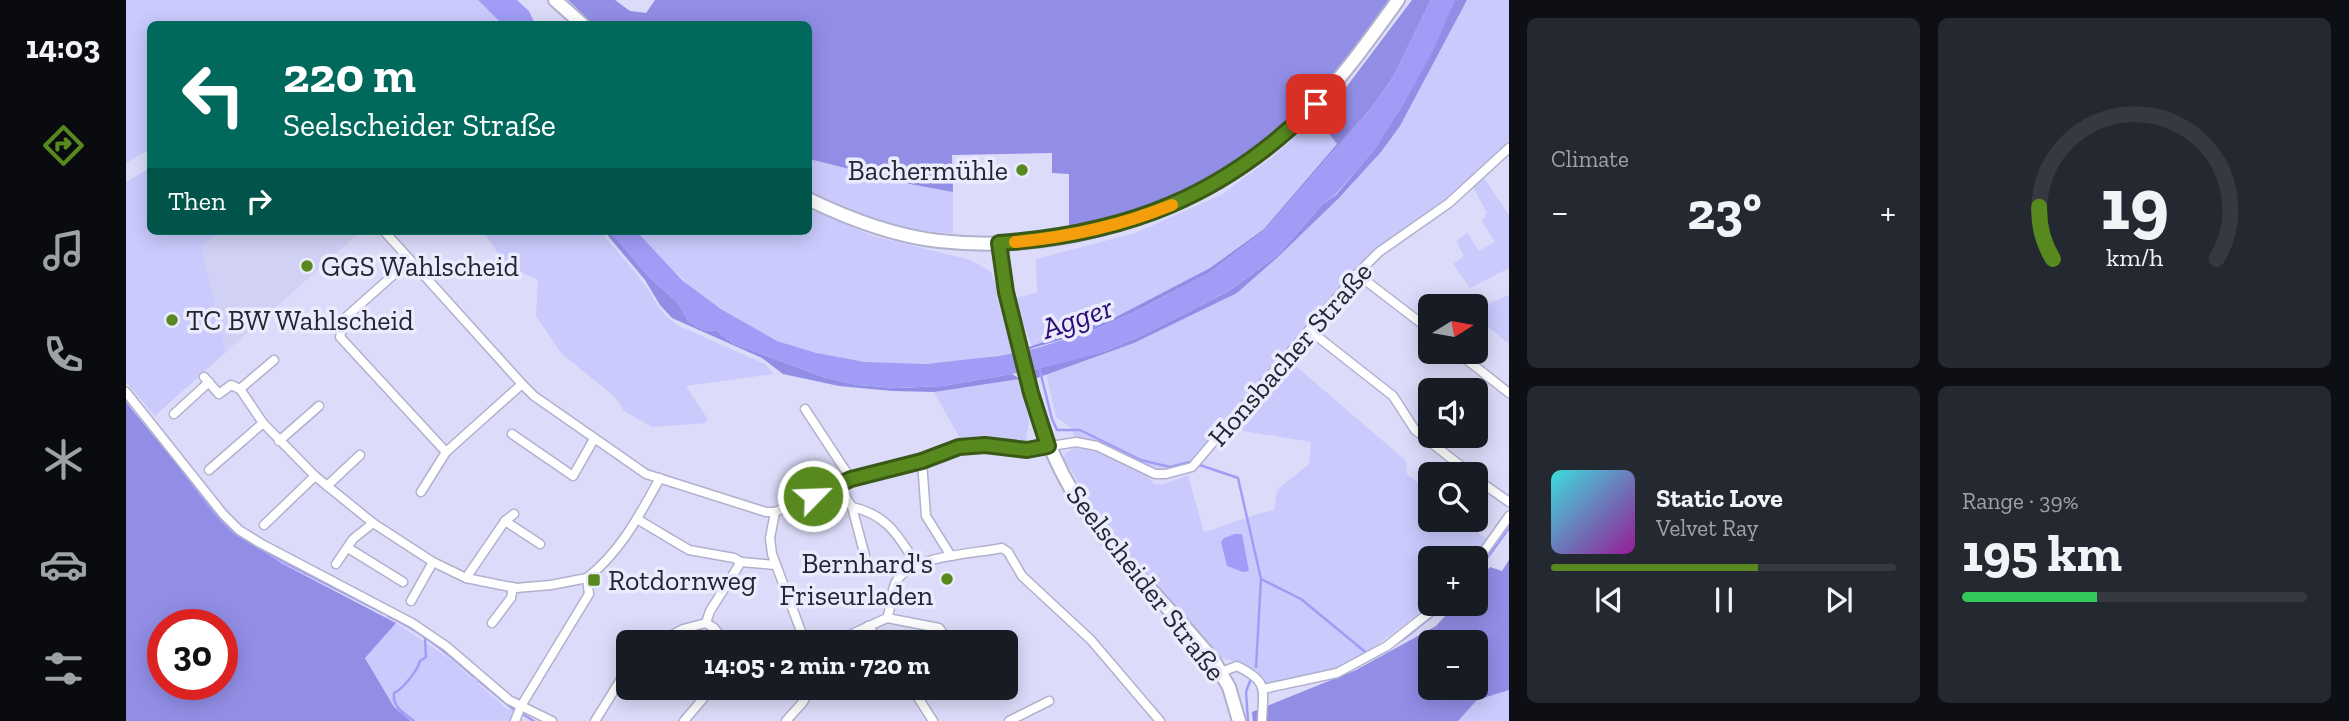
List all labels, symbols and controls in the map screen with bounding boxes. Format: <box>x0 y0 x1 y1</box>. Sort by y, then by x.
text: 14:03 <box>26 28 100 66</box>
text: 220 m <box>283 46 416 105</box>
icon: left <box>168 49 259 140</box>
pin <box>1286 74 1346 134</box>
icon: arrive <box>1297 85 1335 123</box>
text: Seelscheider Straße <box>283 106 556 144</box>
icon: directions <box>39 121 88 170</box>
text: Climate <box>1551 145 1629 173</box>
place label: Bachermühle <box>848 154 1008 187</box>
text: 19 <box>2100 160 2169 248</box>
marker: Bachermühle <box>1014 162 1030 178</box>
text: 23° <box>1687 180 1762 242</box>
icon: right <box>240 182 278 220</box>
text: Then <box>168 185 226 217</box>
text: − <box>1551 189 1569 235</box>
text: + <box>1880 189 1896 235</box>
icon: music <box>39 226 88 275</box>
text: km/h <box>2106 242 2163 272</box>
place label: GGS Wahlscheid <box>321 250 519 283</box>
street label: Honsbacher Straße <box>1201 255 1379 453</box>
marker: GGS Wahlscheid <box>299 258 315 274</box>
water label: Agger <box>1036 289 1118 347</box>
north arrow <box>1418 294 1488 364</box>
map controls <box>1418 294 1488 700</box>
place label: TC BW Wahlscheid <box>186 304 414 337</box>
marker: TC BW Wahlscheid <box>164 312 180 328</box>
icon: phone <box>39 330 88 379</box>
button: sound <box>1418 378 1488 448</box>
icon: climate <box>39 435 88 484</box>
position arrow <box>776 459 850 533</box>
button: search <box>1418 462 1488 532</box>
street label: Seelscheider Straße <box>1059 479 1233 687</box>
text: Static Love <box>1656 482 1783 514</box>
text: Range · 39% <box>1962 487 2079 515</box>
text: Velvet Ray <box>1656 514 1758 542</box>
text: 195 km <box>1962 522 2122 584</box>
icon: car <box>39 540 88 589</box>
button: + <box>1418 546 1488 616</box>
place label: Bernhard's Friseurladen <box>780 547 933 612</box>
place label: Rotdornweg <box>608 564 756 597</box>
marker: Bernhard's Friseurladen <box>939 571 955 587</box>
marker: Rotdornweg <box>586 572 602 588</box>
icon: previous <box>1590 581 1628 619</box>
icon: pause <box>1705 581 1743 619</box>
icon: next <box>1820 581 1858 619</box>
speed limit sign: 30 <box>147 609 238 700</box>
button: − <box>1418 630 1488 700</box>
icon: filters <box>39 644 88 693</box>
text: 14:05 · 2 min · 720 m <box>704 649 930 681</box>

